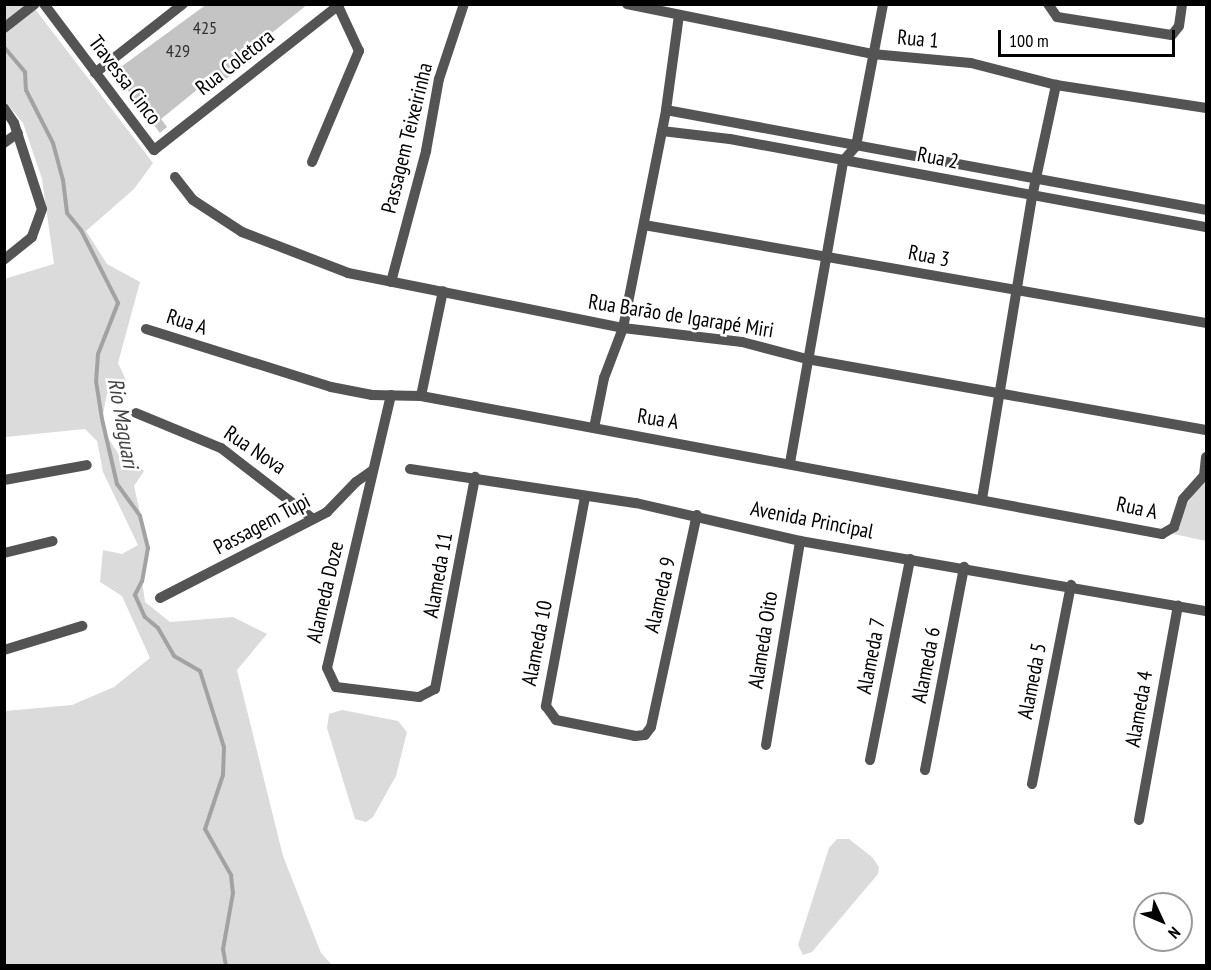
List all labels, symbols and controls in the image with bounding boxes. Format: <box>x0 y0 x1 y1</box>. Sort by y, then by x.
house number: 425 <box>193 17 217 39</box>
scale bar <box>1001 18 1178 56</box>
street label: Rua Coletora <box>191 24 279 100</box>
street label: Rua 1 <box>896 25 940 53</box>
text: 100 m <box>1009 29 1049 52</box>
street label: Travessa Cinco <box>83 30 167 130</box>
house number: 429 <box>166 40 190 62</box>
street label: Passagem Teixeirinha <box>376 60 438 216</box>
street label: Rua 2 <box>915 142 961 174</box>
street label: Rua 3 <box>906 240 952 272</box>
street label: Rua Barão de Igarapé Miri <box>587 289 775 343</box>
street label: Rua A <box>163 304 211 340</box>
water label: Rio Maguari <box>102 376 144 470</box>
street label: Rua A <box>635 403 681 435</box>
street label: Rua Nova <box>219 420 291 480</box>
street label: Passagem Tupi <box>209 488 315 560</box>
street label: Rua A <box>1114 491 1160 525</box>
street label: Avenida Principal <box>748 496 876 544</box>
street label: Alameda 11 <box>418 530 458 620</box>
street label: Alameda Doze <box>301 539 349 645</box>
street label: Alameda 9 <box>639 555 681 635</box>
street label: Alameda Oito <box>743 589 783 691</box>
street label: Alameda 10 <box>516 598 558 688</box>
street label: Alameda 7 <box>851 616 891 696</box>
street label: Alameda 6 <box>906 625 946 705</box>
street label: Alameda 5 <box>1012 641 1052 721</box>
street label: Alameda 4 <box>1120 669 1158 749</box>
north arrow <box>1133 892 1193 952</box>
text: N <box>1164 923 1185 943</box>

